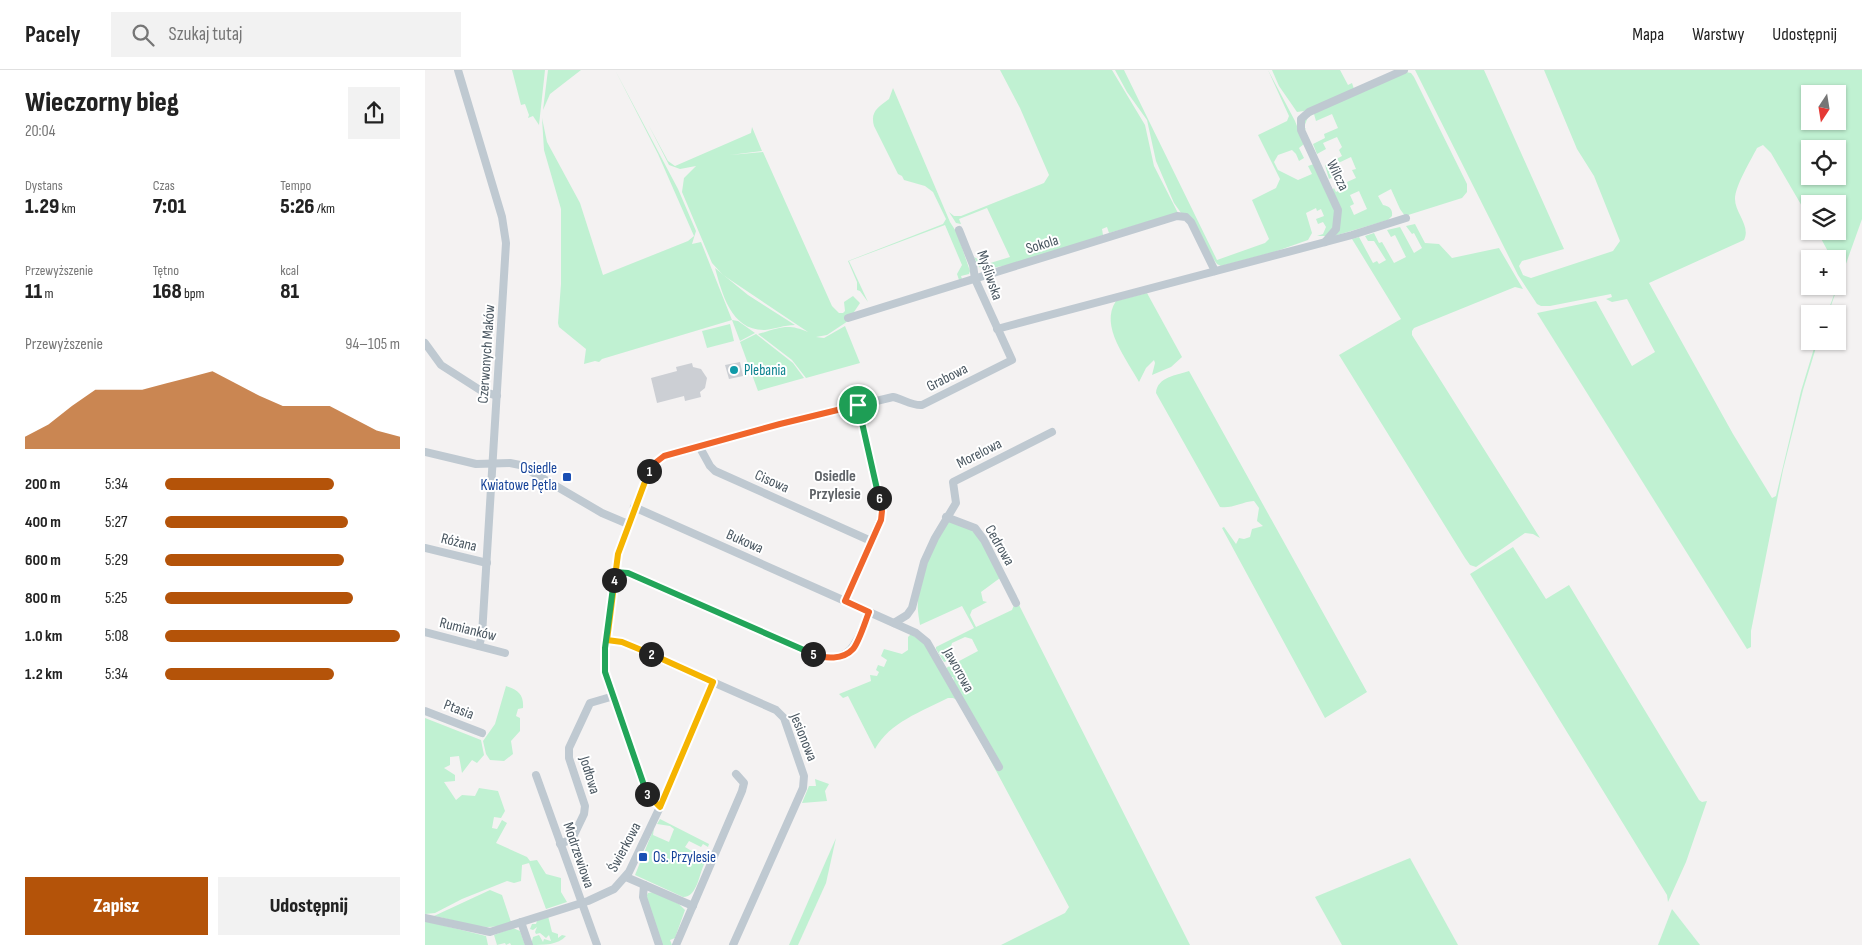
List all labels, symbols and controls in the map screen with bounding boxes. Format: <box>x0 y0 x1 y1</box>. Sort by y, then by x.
search box <box>111 12 461 57</box>
text: Pacely <box>25 20 81 49</box>
icon: search <box>129 21 157 49</box>
text: Szukaj tutaj <box>169 23 242 46</box>
text: Mapa <box>1632 24 1664 45</box>
text: Warstwy <box>1692 24 1744 45</box>
text: Udostępnij <box>1772 24 1837 45</box>
north arrow <box>1801 85 1846 130</box>
map controls <box>1801 85 1846 350</box>
text: Wieczorny bieg <box>25 86 179 119</box>
button: share <box>348 87 400 139</box>
text: 20:04 <box>25 122 55 141</box>
button: locate <box>1801 140 1846 185</box>
street label: Wilcza <box>1322 156 1353 194</box>
text: Dystans <box>25 177 63 194</box>
text: Czas <box>153 177 175 194</box>
text: Tempo <box>280 177 311 194</box>
text: 1.29 <box>25 194 59 219</box>
text: 7:01 <box>153 194 186 219</box>
text: 5:26 <box>280 194 315 219</box>
button: layers <box>1801 195 1846 240</box>
text: km <box>59 200 76 217</box>
text: /km <box>315 200 335 217</box>
street label: Sokola <box>1024 231 1061 258</box>
street label: Myśliwska <box>972 248 1007 303</box>
button: + <box>1801 250 1846 295</box>
text: Przewyższenie <box>25 262 93 279</box>
text: Tętno <box>153 262 179 279</box>
text: kcal <box>280 262 299 279</box>
text: 11 <box>25 279 42 304</box>
text: 168 <box>153 279 182 304</box>
text: 81 <box>280 279 299 304</box>
text: m <box>42 285 53 302</box>
text: bpm <box>182 285 205 302</box>
street label: Czerwonych Maków <box>474 303 499 404</box>
button: − <box>1801 305 1846 350</box>
text: Przewyższenie <box>25 335 103 354</box>
text: 94–105 m <box>345 335 400 354</box>
street label: Grabowa <box>923 359 971 396</box>
place label: Plebania <box>744 361 786 380</box>
marker: Plebania <box>728 364 740 376</box>
pin <box>837 384 879 426</box>
icon: arrive <box>844 391 872 419</box>
street label: Morelowa <box>953 434 1005 473</box>
pin: 1 <box>637 458 661 484</box>
place label: Osiedle Kwiatowe Pętla <box>481 459 557 495</box>
text: 1 <box>647 463 652 480</box>
street label: Cisowa <box>752 466 792 497</box>
district label: Osiedle Przylesie <box>809 467 861 504</box>
marker: Osiedle Kwiatowe Pętla <box>561 471 573 483</box>
text: 200 m <box>25 475 60 494</box>
text: 5:34 <box>105 475 128 494</box>
pin: 6 <box>867 486 891 510</box>
text: 6 <box>876 490 883 507</box>
text: 400 m <box>25 513 61 532</box>
text: 5:27 <box>105 513 127 532</box>
street label: Cedrowa <box>980 522 1019 569</box>
street label: Bukowa <box>723 525 766 558</box>
street label: Różana <box>439 529 479 556</box>
text: 600 m <box>25 551 61 570</box>
text: 5:29 <box>105 551 128 570</box>
pin: 4 <box>601 568 627 592</box>
text: 4 <box>611 572 618 589</box>
text: 800 m <box>25 589 61 608</box>
text: 5:25 <box>105 589 127 608</box>
street label: Rumianków <box>437 613 499 646</box>
text: 1.0 km <box>25 627 62 646</box>
text: 5:08 <box>105 627 129 646</box>
pin: 2 <box>639 642 663 666</box>
pin: 5 <box>801 642 825 666</box>
street label: Jaworowa <box>938 644 979 696</box>
text: 2 <box>648 646 655 663</box>
text: 5 <box>810 646 817 663</box>
text: 1.2 km <box>25 665 63 684</box>
text: 5:34 <box>105 665 128 684</box>
street label: Ptasia <box>441 695 477 724</box>
street label: Jesionowa <box>785 709 822 764</box>
street label: Jodłowa <box>575 753 604 797</box>
pin: 3 <box>635 782 659 806</box>
text: 3 <box>644 786 651 803</box>
street label: Świerkowa <box>603 819 646 875</box>
street label: Modrzewiowa <box>558 820 599 891</box>
place label: Os. Przylesie <box>653 848 716 867</box>
marker: Os. Przylesie <box>637 851 649 863</box>
button: Zapisz <box>25 877 208 935</box>
button: Udostępnij <box>218 877 400 935</box>

